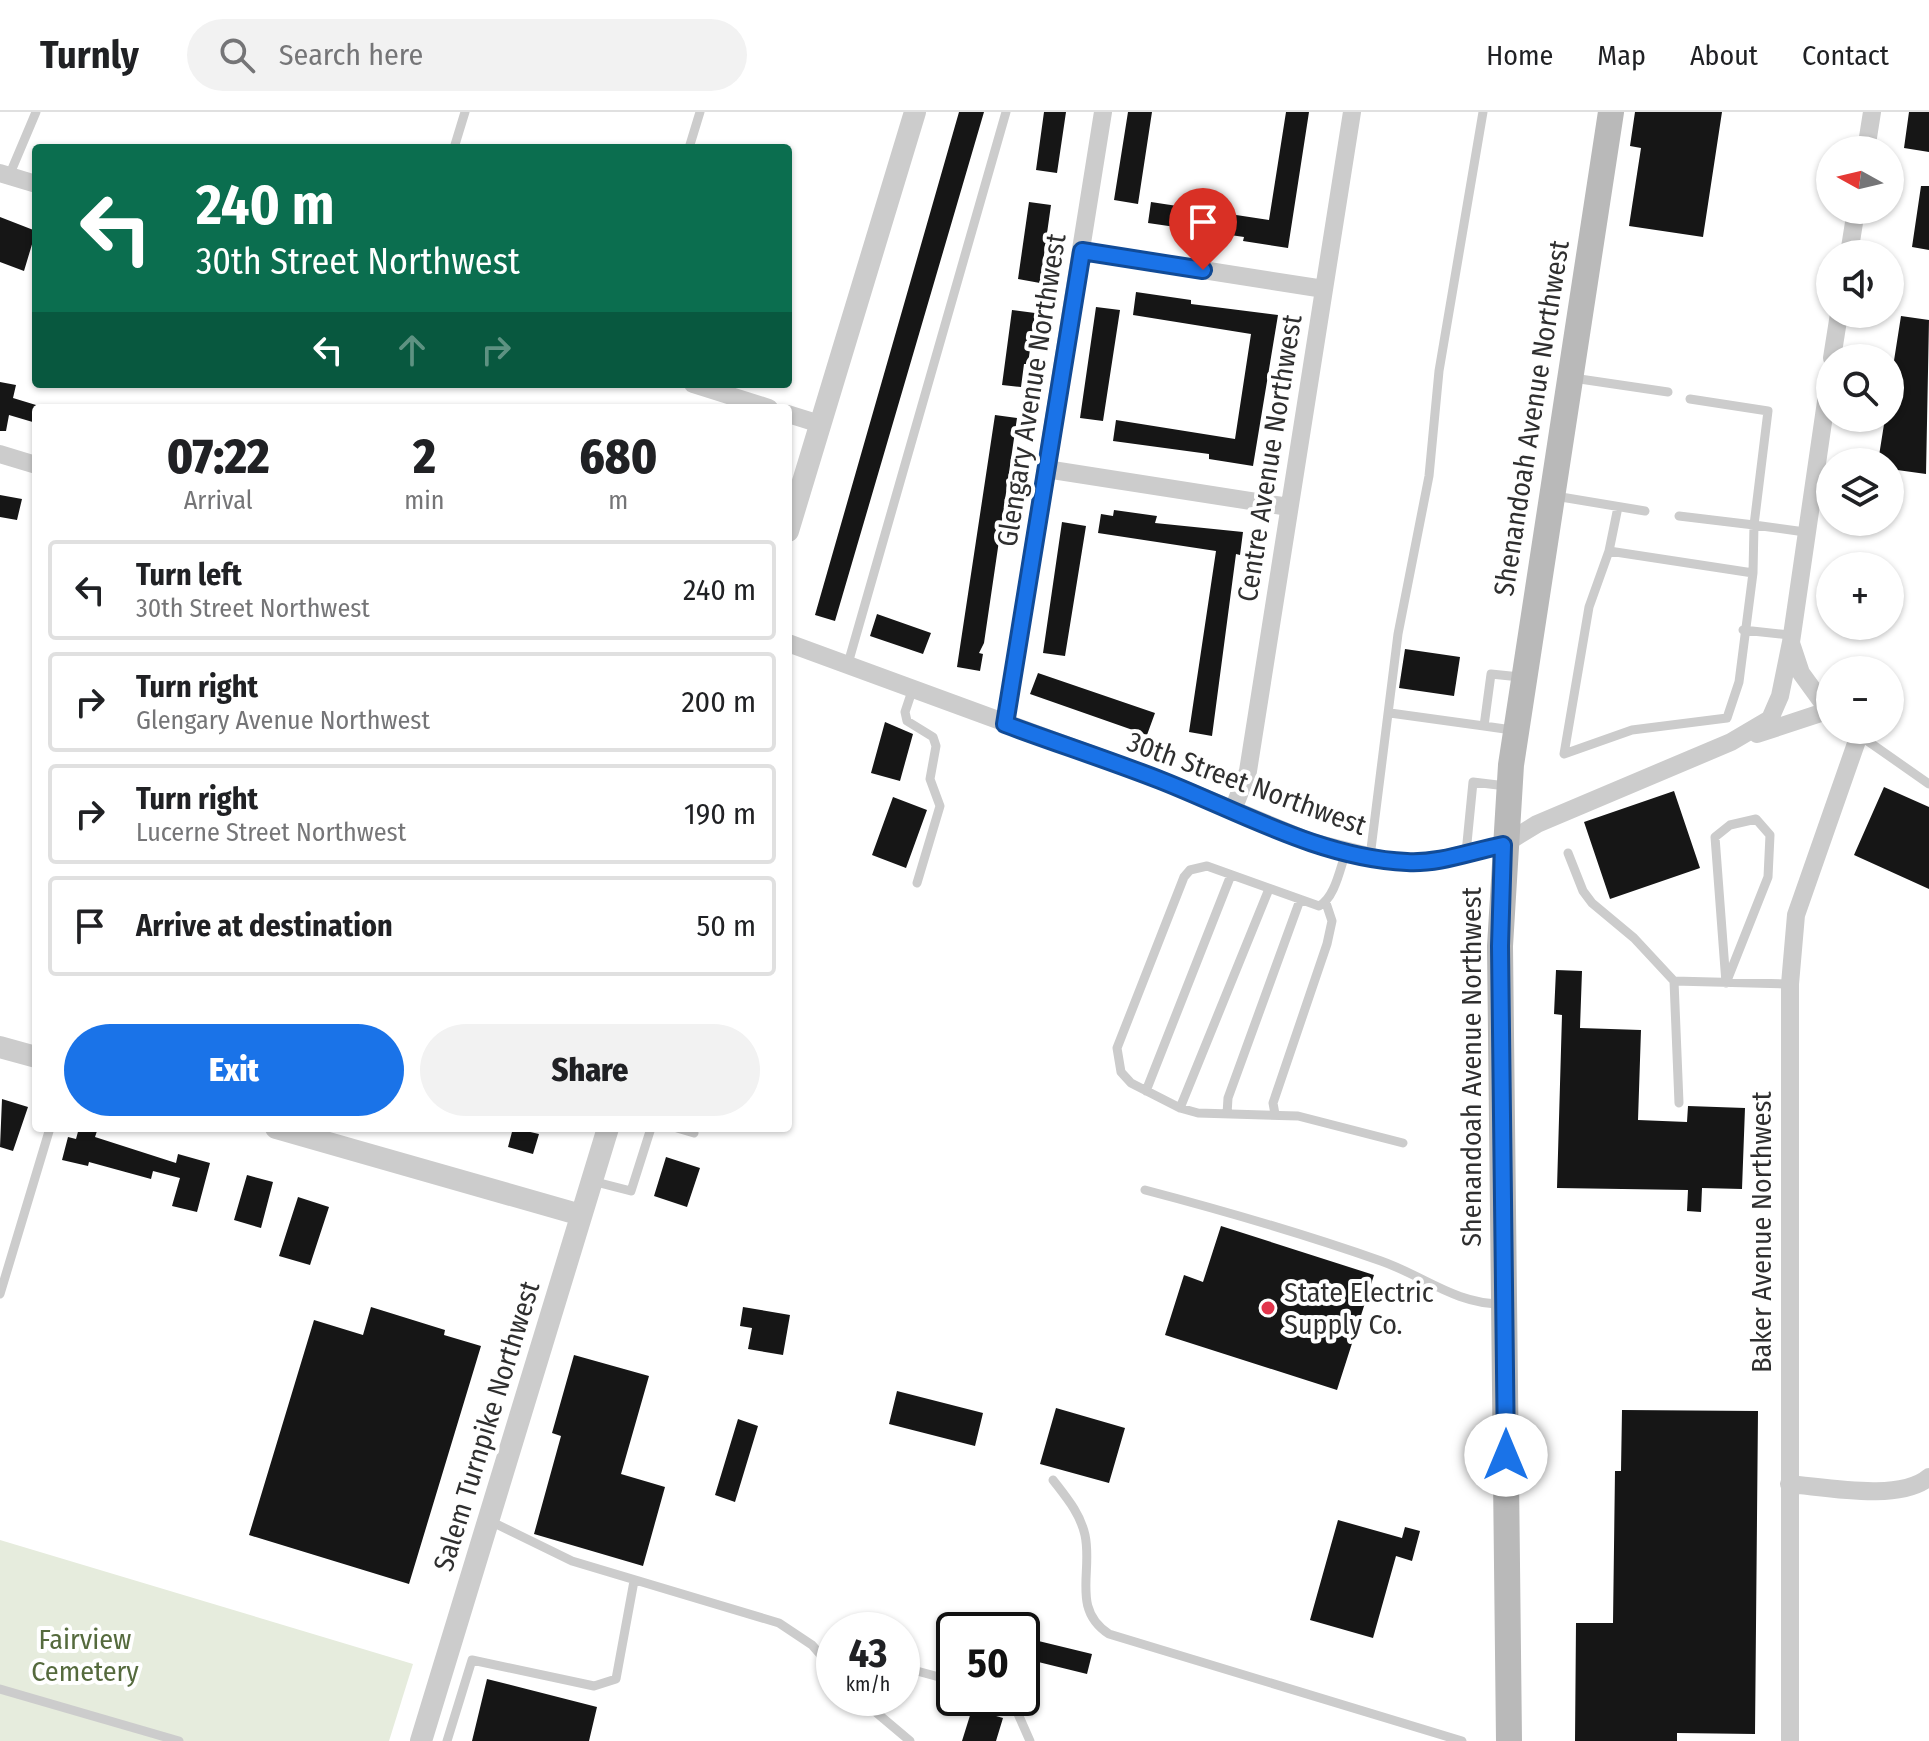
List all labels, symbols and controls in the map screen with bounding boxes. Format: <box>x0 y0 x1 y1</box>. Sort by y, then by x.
search box <box>187 19 747 91</box>
text: Turnly <box>40 32 139 78</box>
icon: search <box>215 33 259 77</box>
text: Search here <box>279 37 423 73</box>
text: Home <box>1486 39 1553 72</box>
text: Map <box>1597 39 1646 72</box>
text: About <box>1690 39 1758 72</box>
text: Contact <box>1802 39 1889 72</box>
north arrow <box>1816 136 1904 224</box>
map controls <box>1816 136 1904 744</box>
text: 240 m <box>196 172 335 239</box>
icon: left <box>64 176 168 280</box>
pin <box>1169 188 1237 270</box>
icon: arrive <box>1181 200 1225 244</box>
street label: Glengary Avenue Northwest <box>990 230 1073 549</box>
street label: Shenandoah Avenue Northwest <box>1487 237 1576 598</box>
text: 30th Street Northwest <box>196 240 520 284</box>
button: sound <box>1816 240 1904 328</box>
street label: Centre Avenue Northwest <box>1230 311 1309 604</box>
icon: left <box>306 328 350 372</box>
icon: ahead <box>390 328 434 372</box>
icon: right <box>474 328 518 372</box>
button: search <box>1816 344 1904 432</box>
text: 07:22 <box>167 428 270 486</box>
text: 2 <box>413 428 436 486</box>
text: 680 <box>579 428 657 486</box>
button: layers <box>1816 448 1904 536</box>
text: Arrival <box>184 485 253 516</box>
text: min <box>404 485 445 516</box>
text: m <box>608 485 628 516</box>
button: + <box>1816 552 1904 640</box>
text: Turn left <box>136 557 242 593</box>
icon: left <box>68 568 112 612</box>
text: 240 m <box>683 572 756 608</box>
text: 30th Street Northwest <box>136 593 370 624</box>
button: − <box>1816 656 1904 744</box>
text: Turn right <box>136 669 258 705</box>
icon: right <box>68 680 112 724</box>
text: 200 m <box>681 684 756 720</box>
text: Glengary Avenue Northwest <box>136 705 430 736</box>
street label: 30th Street Northwest <box>1123 725 1372 842</box>
text: Turn right <box>136 781 258 817</box>
icon: right <box>68 792 112 836</box>
text: 190 m <box>684 796 756 832</box>
text: Lucerne Street Northwest <box>136 817 406 848</box>
street label: Shenandoah Avenue Northwest <box>1455 886 1488 1247</box>
icon: arrive <box>68 904 112 948</box>
text: Arrive at destination <box>136 908 393 944</box>
text: 50 m <box>696 908 756 944</box>
button: Exit <box>64 1024 404 1116</box>
button: Share <box>420 1024 760 1116</box>
street label: Baker Avenue Northwest <box>1745 1090 1778 1373</box>
street label: Salem Turnpike Northwest <box>427 1276 547 1575</box>
place label: State Electric Supply Co. <box>1284 1276 1434 1341</box>
marker: State Electric Supply Co. <box>1259 1299 1277 1317</box>
position arrow <box>1464 1413 1548 1497</box>
speed limit sign: 50 <box>936 1612 1040 1716</box>
park label: Fairview Cemetery <box>31 1623 139 1688</box>
text: 43 <box>848 1630 888 1678</box>
text: km/h <box>846 1672 890 1696</box>

